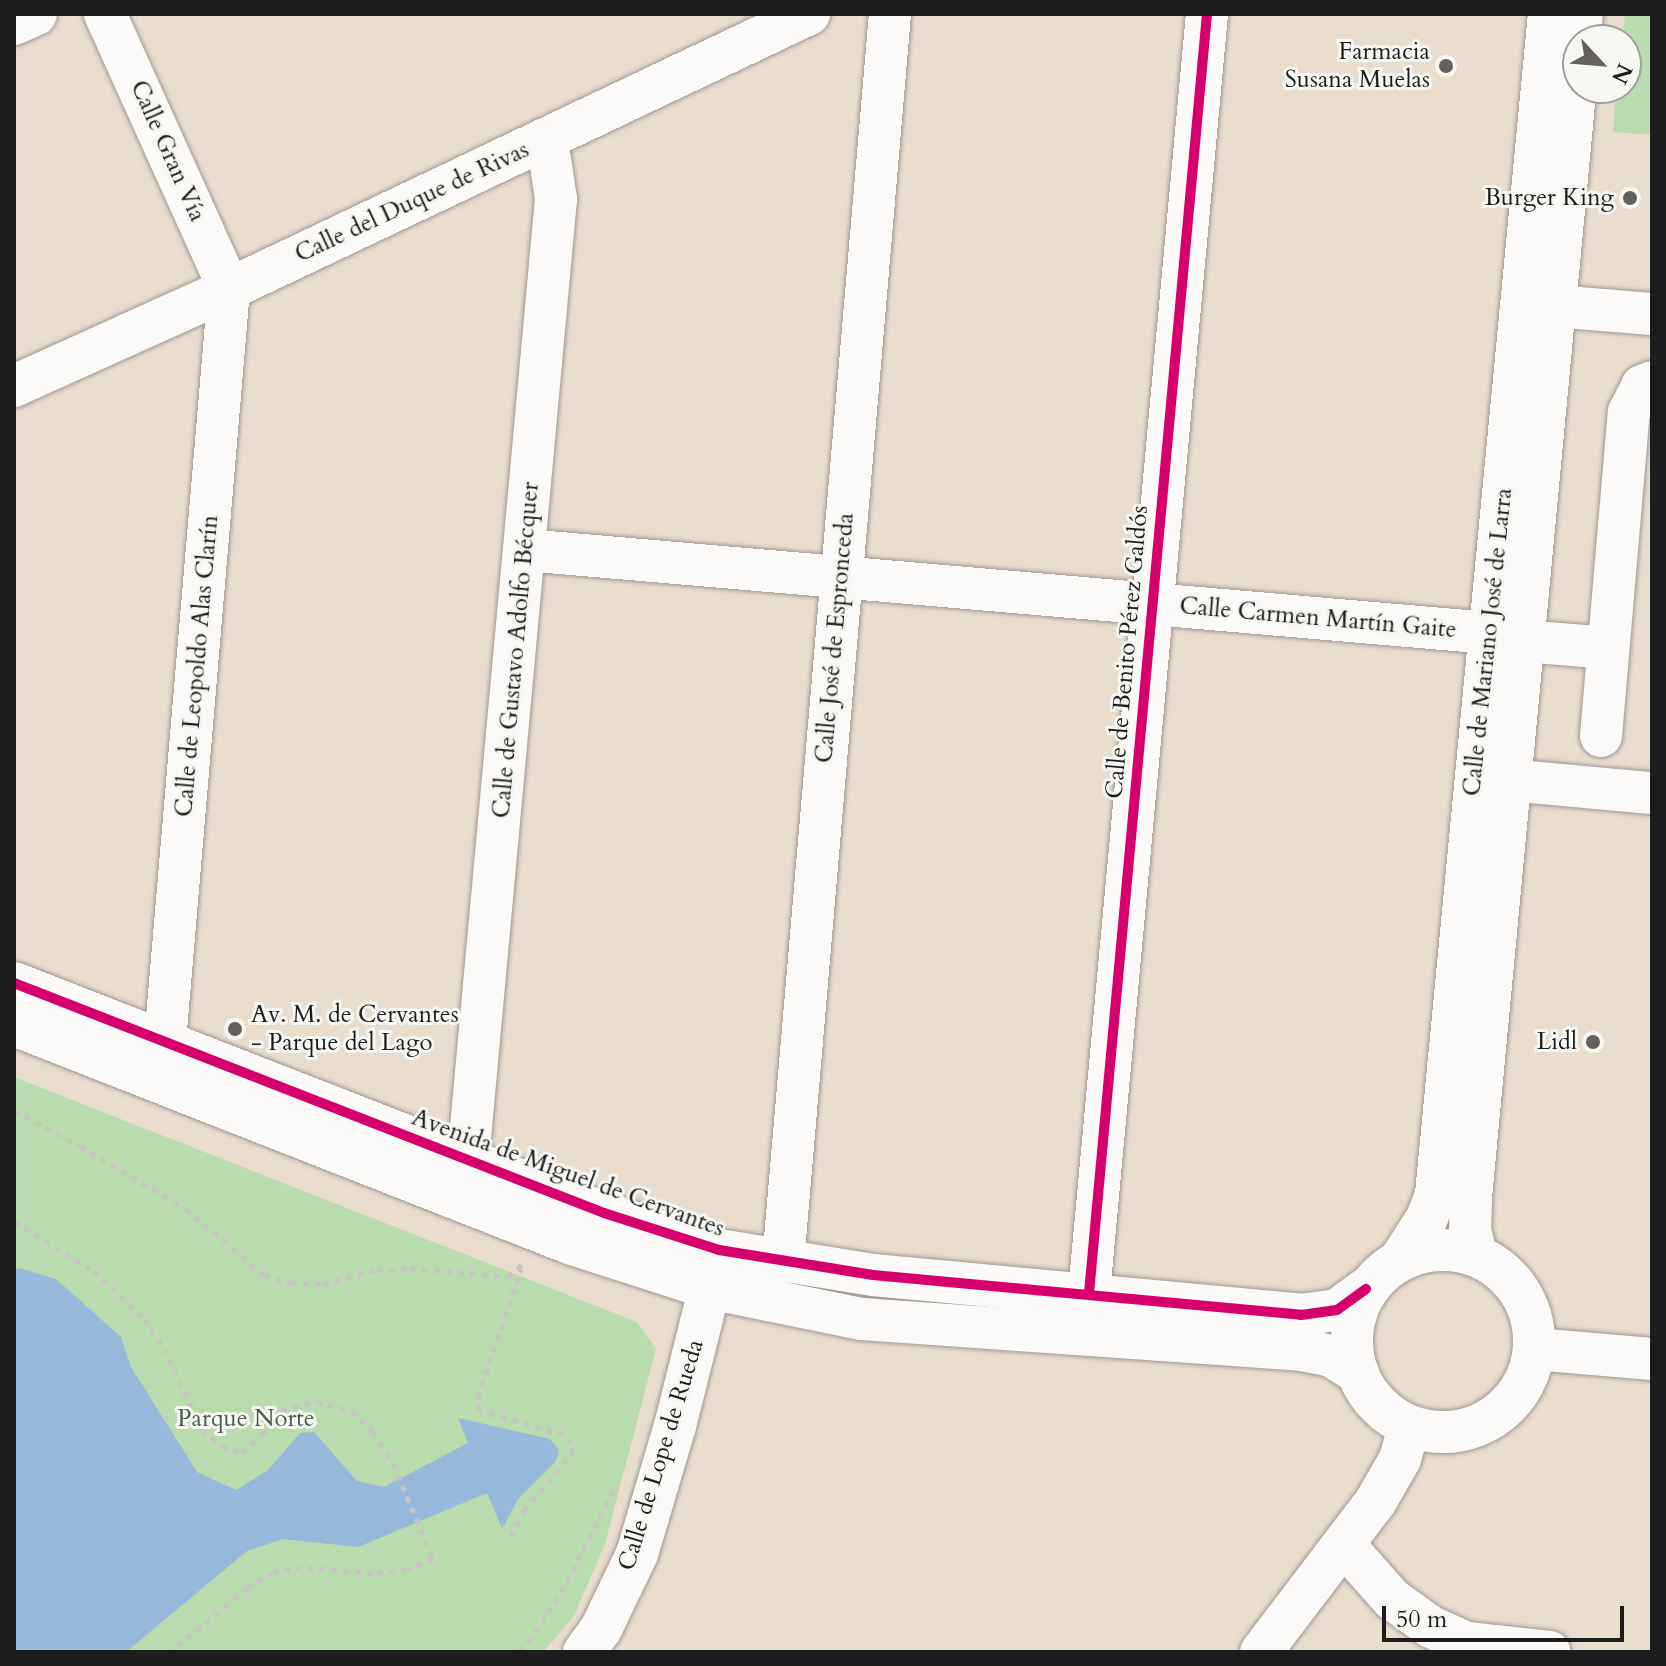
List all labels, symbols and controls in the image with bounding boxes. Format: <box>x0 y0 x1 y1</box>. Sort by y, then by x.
north arrow <box>1562 24 1642 104</box>
place label: Farmacia Susana Muelas <box>1285 38 1430 94</box>
marker: Farmacia Susana Muelas <box>1437 57 1455 75</box>
text: N <box>1604 58 1639 89</box>
street label: Calle Gran Vía <box>124 76 212 226</box>
street label: Calle del Duque de Rivas <box>291 135 533 269</box>
place label: Burger King <box>1485 184 1614 212</box>
marker: Burger King <box>1621 189 1639 207</box>
street label: Calle de Gustavo Adolfo Bécquer <box>487 481 545 819</box>
street label: Calle de Mariano José de Larra <box>1457 487 1519 797</box>
street label: Calle de Benito Pérez Galdós <box>1100 504 1154 800</box>
street label: Calle José de Espronceda <box>810 512 860 764</box>
street label: Calle de Leopoldo Alas Clarín <box>169 514 225 818</box>
street label: Calle Carmen Martín Gaite <box>1178 592 1458 644</box>
place label: Av. M. de Cervantes - Parque del Lago <box>251 1001 459 1057</box>
marker: Av. M. de Cervantes - Parque del Lago <box>226 1020 244 1038</box>
place label: Lidl <box>1537 1028 1577 1056</box>
marker: Lidl <box>1584 1033 1602 1051</box>
street label: Avenida de Miguel de Cervantes <box>408 1103 728 1243</box>
street label: Calle de Lope de Rueda <box>612 1336 710 1574</box>
park label: Parque Norte <box>177 1405 315 1433</box>
scale bar <box>1386 1590 1628 1640</box>
text: 50 m <box>1396 1603 1447 1636</box>

